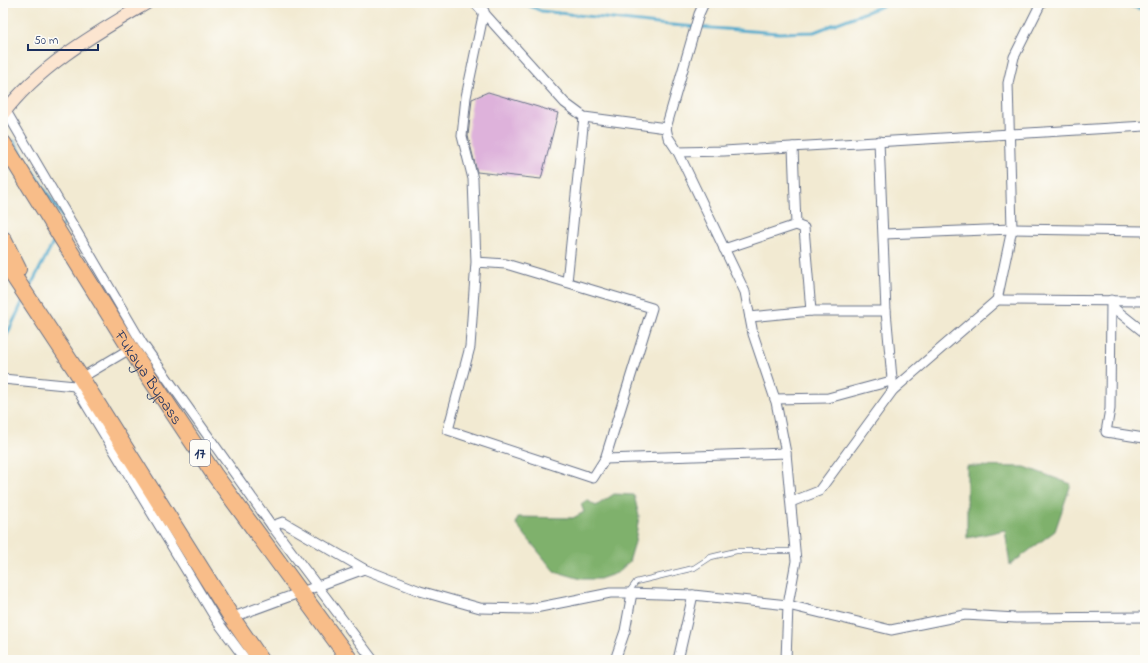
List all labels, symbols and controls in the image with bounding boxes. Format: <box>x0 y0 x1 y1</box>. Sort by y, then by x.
scale bar <box>28 26 98 52</box>
text: 50 m <box>34 32 58 50</box>
street label: Fukaya Bypass <box>107 325 188 430</box>
road number: 17 <box>190 440 210 466</box>

